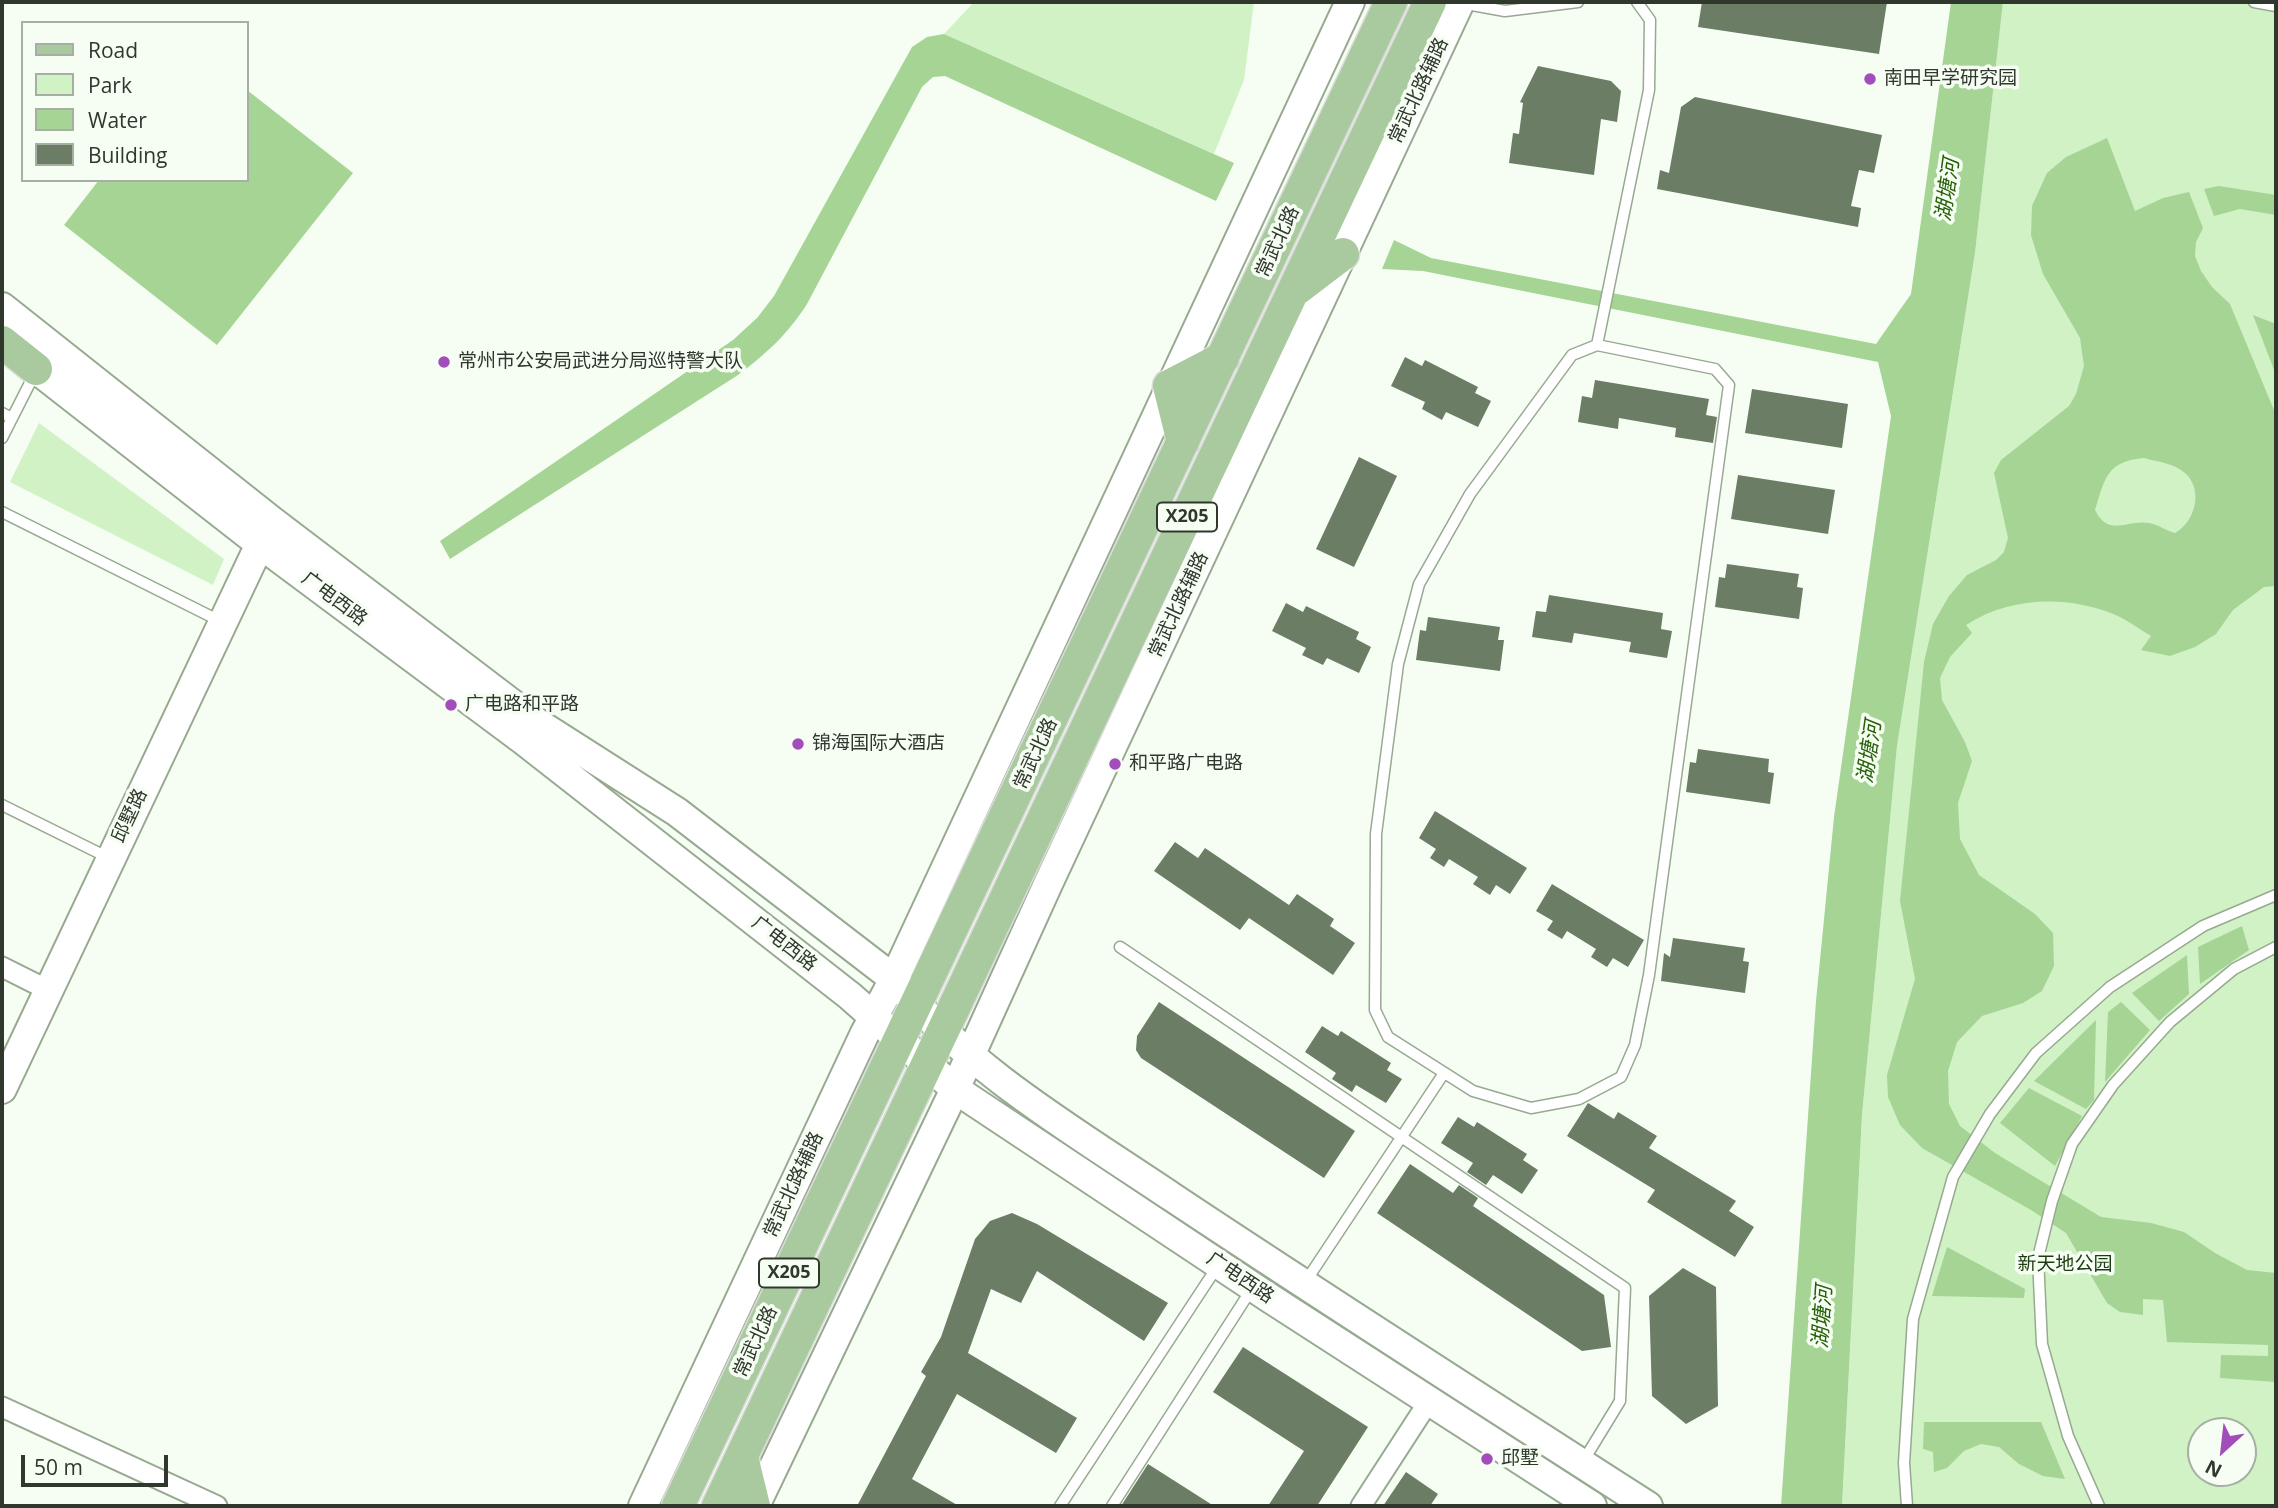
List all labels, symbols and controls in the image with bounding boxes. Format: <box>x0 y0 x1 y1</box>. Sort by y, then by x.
legend <box>21 21 248 182</box>
street label: 常武北路辅路 <box>1385 35 1453 147</box>
text: Road <box>88 36 138 64</box>
place label: 南田早学研究园 <box>1884 68 2017 90</box>
text: Park <box>88 71 132 99</box>
marker: 南田早学研究园 <box>1862 71 1878 87</box>
text: Water <box>88 106 147 134</box>
text: Building <box>88 141 167 169</box>
water label: 湖塘河 <box>1931 157 1965 223</box>
street label: 常武北路 <box>1252 203 1304 281</box>
place label: 常州市公安局武进分局巡特警大队 <box>458 351 743 373</box>
marker: 常州市公安局武进分局巡特警大队 <box>436 354 452 370</box>
road number: X205 <box>1157 503 1217 532</box>
street label: 常武北路辅路 <box>1145 549 1213 661</box>
street label: 广电西路 <box>297 567 371 631</box>
place label: 广电路和平路 <box>465 694 579 716</box>
marker: 广电路和平路 <box>443 697 459 713</box>
street label: 常武北路 <box>1010 715 1062 793</box>
water label: 湖塘河 <box>1853 719 1887 785</box>
place label: 锦海国际大酒店 <box>812 733 945 755</box>
marker: 锦海国际大酒店 <box>790 736 806 752</box>
place label: 和平路广电路 <box>1129 753 1243 775</box>
marker: 和平路广电路 <box>1107 756 1123 772</box>
street label: 邱墅路 <box>108 785 152 847</box>
street label: 广电西路 <box>747 912 821 976</box>
street label: 常武北路辅路 <box>760 1129 828 1241</box>
street label: 广电西路 <box>1202 1247 1278 1309</box>
park label: 新天地公园 <box>2018 1254 2112 1276</box>
road number: X205 <box>759 1258 819 1288</box>
water label: 湖塘河 <box>1808 1285 1838 1349</box>
street label: 常武北路 <box>730 1303 782 1381</box>
north arrow <box>2187 1417 2257 1487</box>
scale bar <box>24 1442 172 1486</box>
place label: 邱墅 <box>1501 1448 1539 1470</box>
marker: 邱墅 <box>1479 1451 1495 1467</box>
text: 50 m <box>34 1453 83 1481</box>
text: N <box>2201 1454 2226 1484</box>

